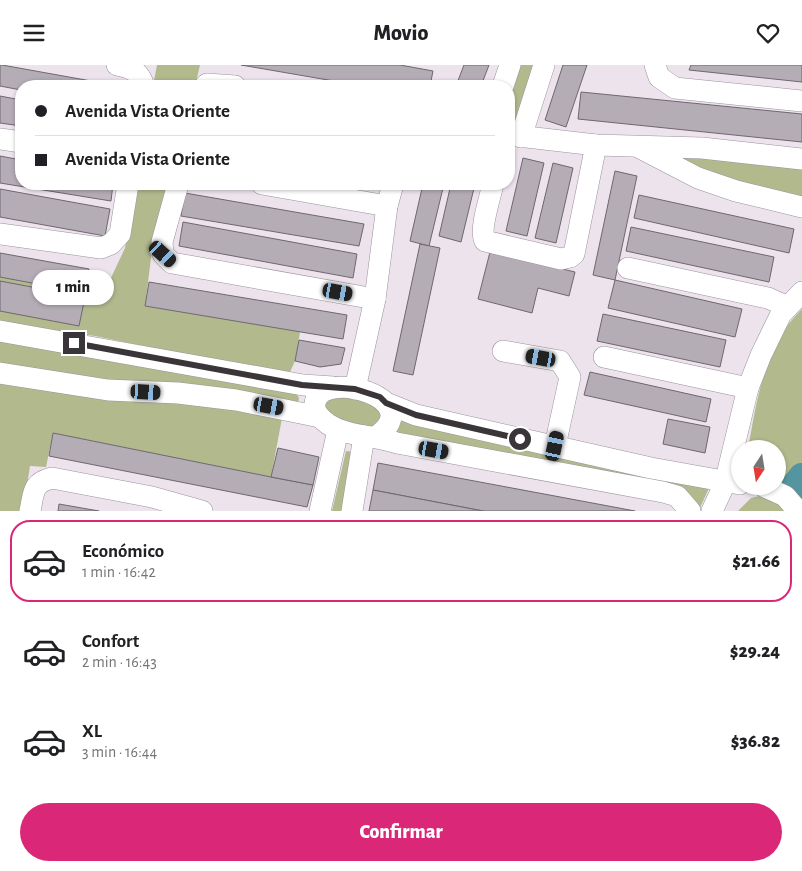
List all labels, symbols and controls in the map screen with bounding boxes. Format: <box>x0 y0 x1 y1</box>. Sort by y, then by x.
icon: menu <box>20 19 48 47</box>
icon: heart <box>754 19 782 47</box>
text: Movio <box>374 22 428 44</box>
text: Avenida Vista Oriente <box>65 102 230 121</box>
text: Avenida Vista Oriente <box>65 150 230 169</box>
car <box>146 238 179 270</box>
callout: 1 min <box>33 271 115 305</box>
text: 1 min <box>56 279 90 295</box>
car <box>321 282 354 302</box>
route end <box>63 332 85 354</box>
car <box>524 348 557 368</box>
car <box>130 384 161 400</box>
car <box>252 396 285 416</box>
route start <box>509 428 531 450</box>
car <box>544 430 565 462</box>
car <box>417 440 450 460</box>
north arrow <box>731 440 786 495</box>
map controls <box>731 440 786 495</box>
icon: car <box>22 539 67 584</box>
text: Económico <box>82 542 164 561</box>
text: $21.66 <box>732 552 780 571</box>
text: 1 min · 16:42 <box>82 564 156 580</box>
icon: car <box>22 629 67 674</box>
text: Confort <box>82 632 139 651</box>
text: $29.24 <box>730 642 780 661</box>
text: 2 min · 16:43 <box>82 654 157 670</box>
icon: car <box>22 719 67 764</box>
text: XL <box>82 722 102 741</box>
text: $36.82 <box>731 732 780 751</box>
text: 3 min · 16:44 <box>82 744 157 760</box>
button: Confirmar <box>20 803 782 861</box>

